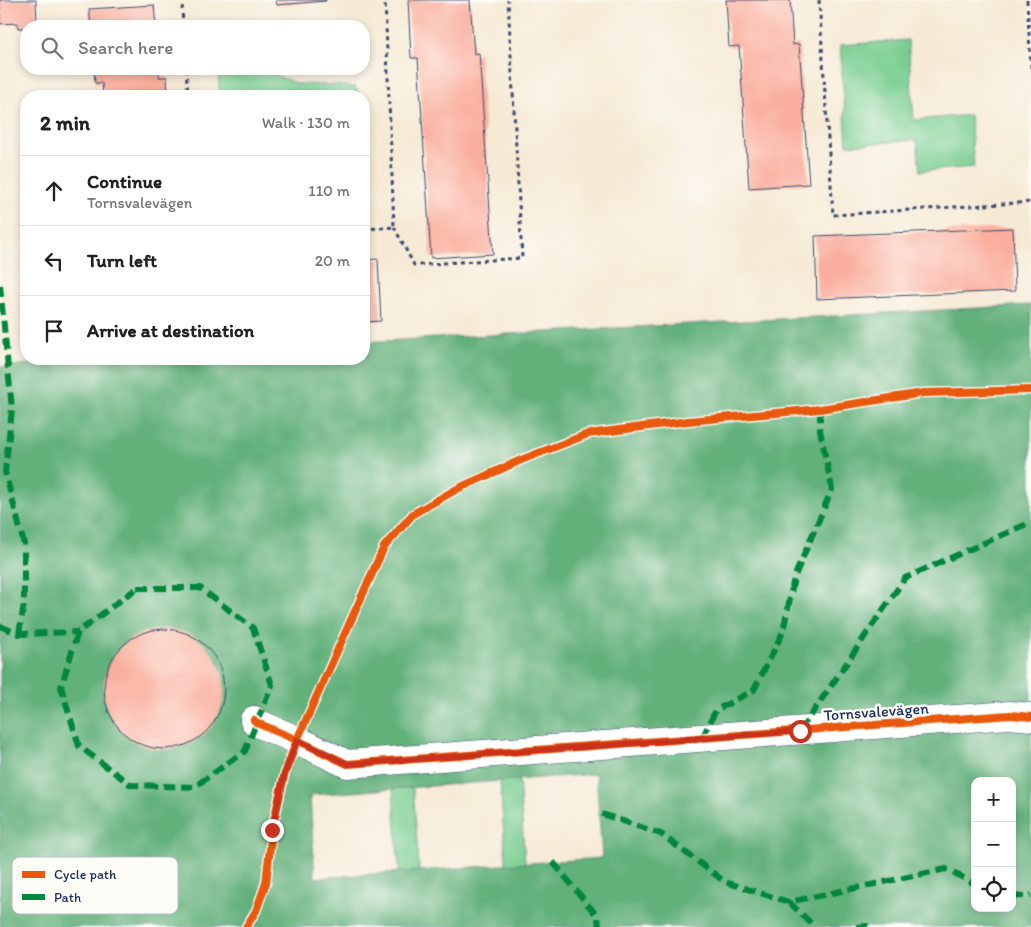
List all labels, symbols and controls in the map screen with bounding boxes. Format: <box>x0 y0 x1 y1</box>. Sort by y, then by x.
search box <box>20 20 370 75</box>
icon: search <box>38 34 66 62</box>
text: Search here <box>78 36 173 59</box>
text: 2 min <box>40 110 90 135</box>
text: Walk · 130 m <box>262 113 350 132</box>
text: Continue <box>87 170 162 193</box>
icon: ahead <box>40 177 68 205</box>
text: 110 m <box>308 181 350 200</box>
text: Tornsvalevägen <box>87 193 192 212</box>
icon: left <box>40 247 68 275</box>
text: Turn left <box>87 249 157 272</box>
text: 20 m <box>315 251 350 270</box>
icon: arrive <box>40 317 68 345</box>
text: Arrive at destination <box>87 319 254 342</box>
street label: Tornsvalevägen <box>823 698 930 725</box>
route start <box>789 720 812 743</box>
map controls <box>971 777 1016 912</box>
button: + <box>971 777 1016 822</box>
route end <box>261 819 284 842</box>
button: − <box>971 822 1016 867</box>
legend <box>12 857 178 914</box>
text: Cycle path <box>54 866 117 883</box>
button: locate <box>971 867 1016 912</box>
text: Path <box>54 889 81 906</box>

